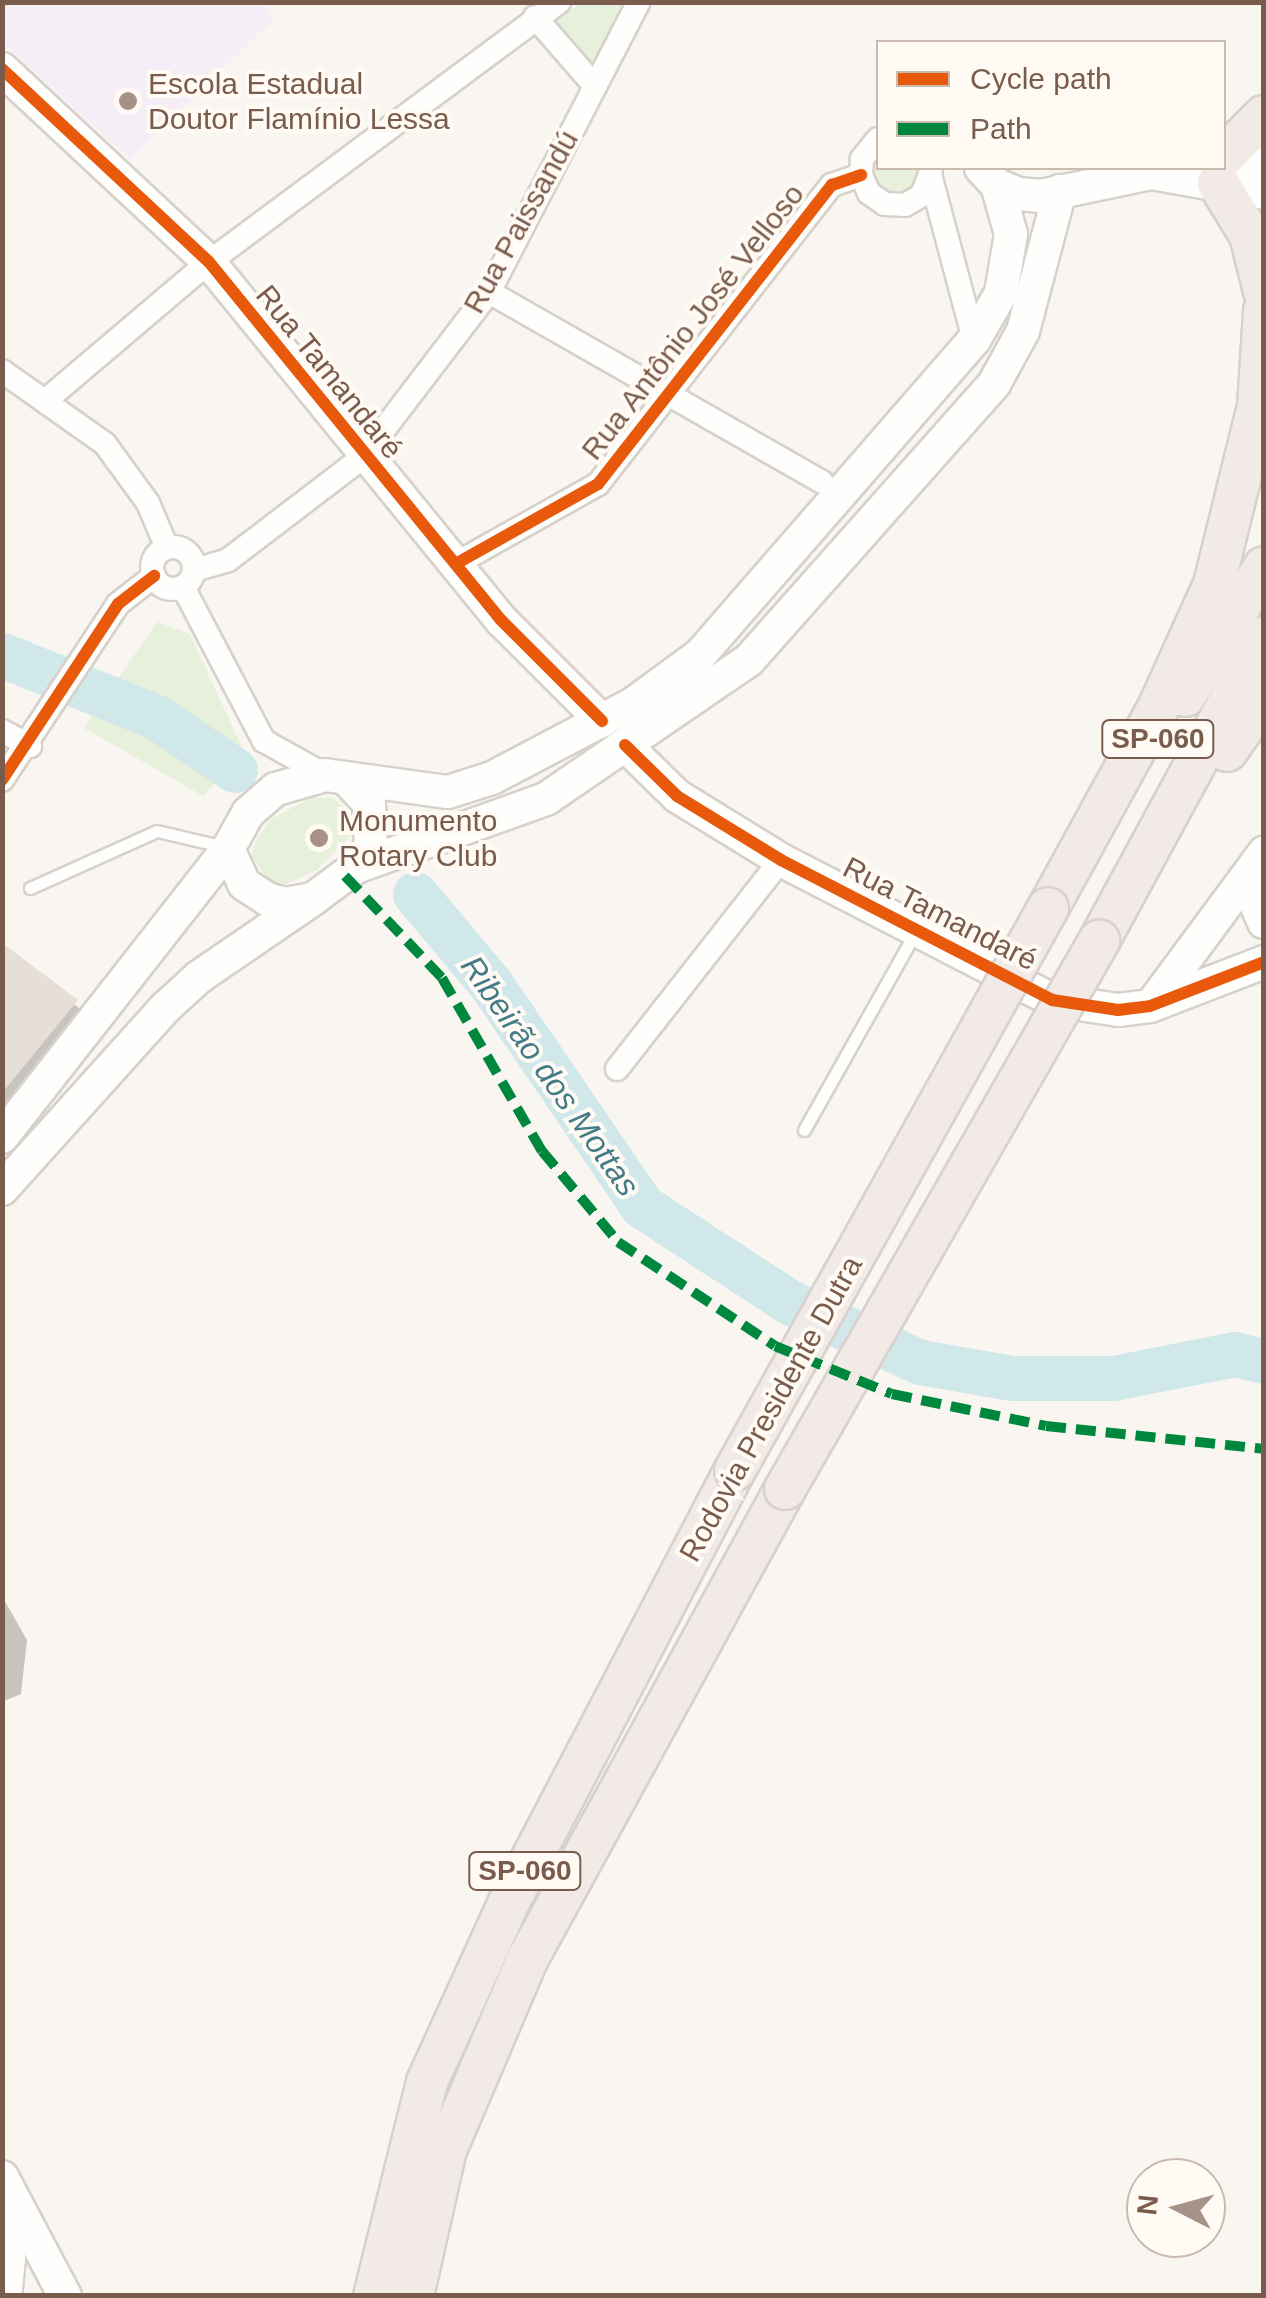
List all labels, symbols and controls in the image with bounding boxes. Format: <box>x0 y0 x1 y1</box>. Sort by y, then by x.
legend <box>876 40 1226 170</box>
text: Cycle path <box>970 62 1112 95</box>
place label: Escola Estadual Doutor Flamínio Lessa <box>148 66 450 136</box>
marker: Escola Estadual Doutor Flamínio Lessa <box>117 90 139 112</box>
text: Path <box>970 112 1032 145</box>
street label: Rua Paissandú <box>456 124 586 320</box>
street label: Rua Antônio José Velloso <box>574 176 812 468</box>
street label: Rua Tamandaré <box>248 278 410 466</box>
road number: SP-060 <box>1100 716 1216 762</box>
place label: Monumento Rotary Club <box>339 803 497 874</box>
marker: Monumento Rotary Club <box>308 827 330 849</box>
street label: Rua Tamandaré <box>837 850 1043 978</box>
water label: Ribeirão dos Mottas <box>453 948 647 1204</box>
street label: Rodovia Presidente Dutra <box>672 1250 870 1568</box>
road number: SP-060 <box>468 1848 582 1894</box>
north arrow <box>1126 2158 1226 2258</box>
text: N <box>1131 2193 1164 2217</box>

